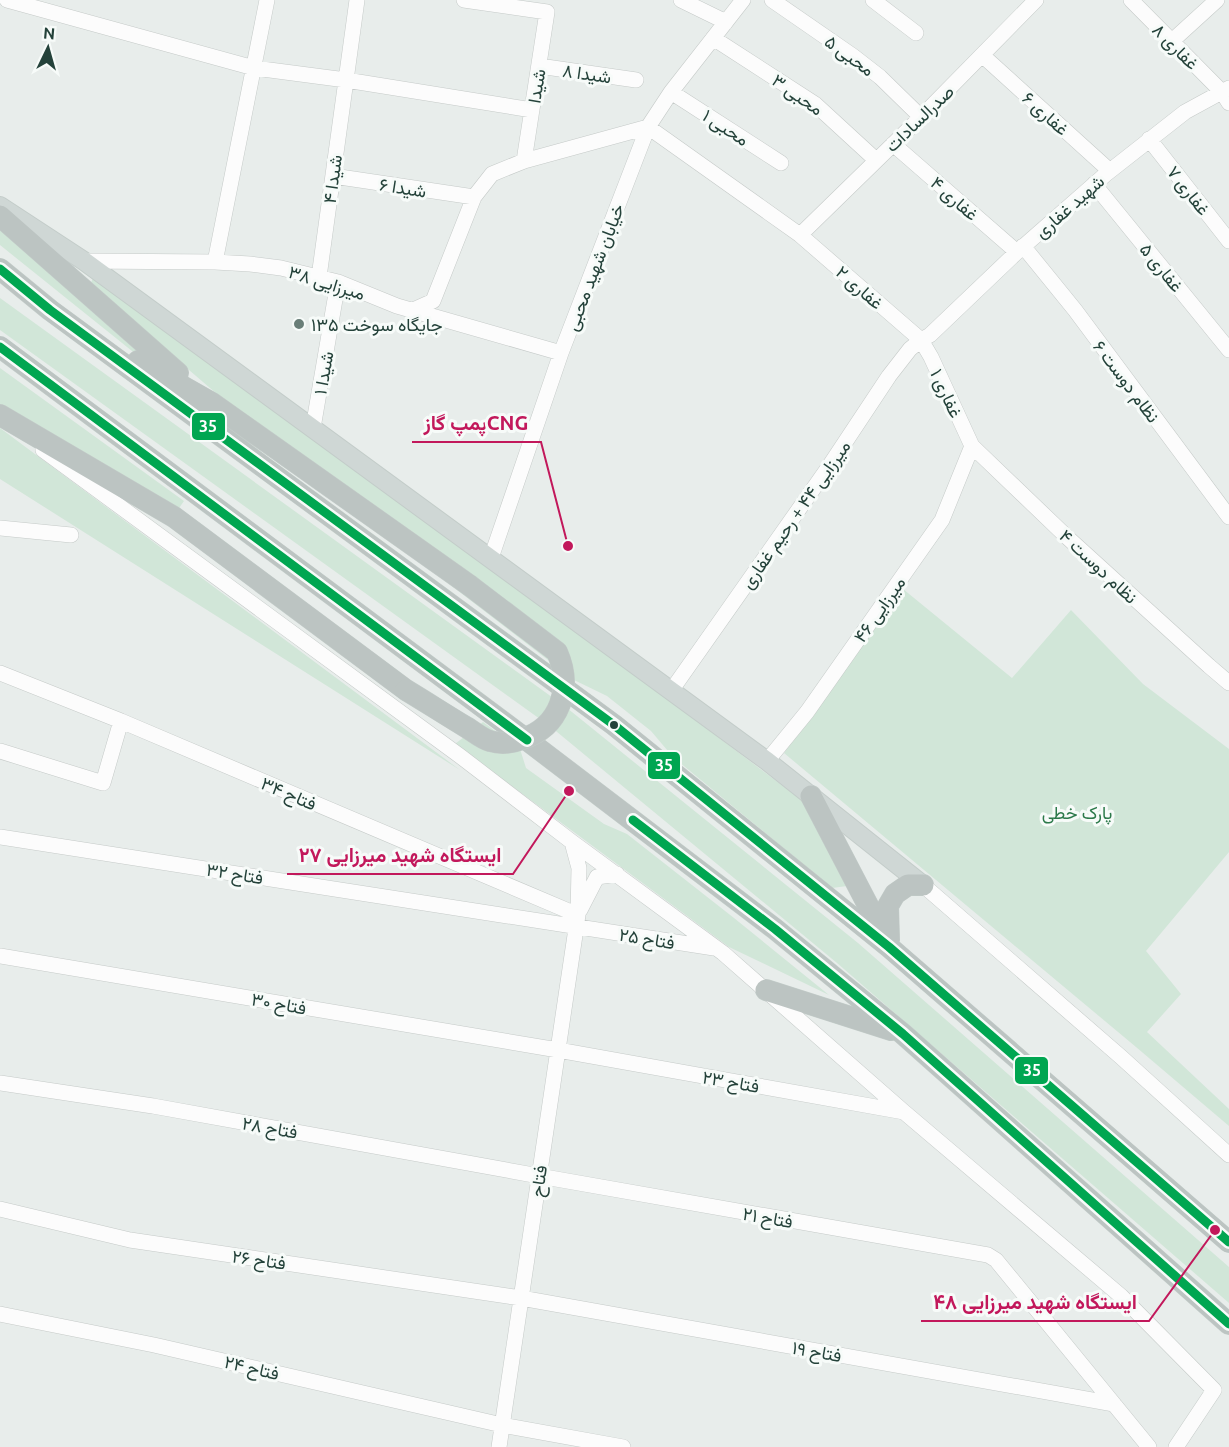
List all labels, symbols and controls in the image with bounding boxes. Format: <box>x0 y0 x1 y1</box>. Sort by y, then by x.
north arrow <box>18 18 78 78</box>
street label: غفاری ۸ <box>1147 19 1203 75</box>
text: N <box>43 24 56 43</box>
street label: محبی ۵ <box>820 30 879 81</box>
street label: شیدا ۸ <box>561 60 613 87</box>
street label: شیدا <box>523 67 550 105</box>
street label: محبی ۳ <box>768 69 827 120</box>
street label: صدرالسادات <box>881 80 959 157</box>
street label: غفاری ۶ <box>1018 87 1073 140</box>
street label: محبی ۱ <box>698 105 753 151</box>
street label: شیدا ۴ <box>319 153 346 205</box>
street label: غفاری ۷ <box>1162 162 1214 220</box>
street label: شهید غفاری <box>1030 170 1109 243</box>
street label: غفاری ۴ <box>926 172 983 226</box>
street label: شیدا ۶ <box>378 173 428 202</box>
street label: خیابان شهید محبی <box>561 201 629 334</box>
street label: غفاری ۵ <box>1135 239 1188 297</box>
street label: میرزایی ۳۸ <box>286 261 368 305</box>
street label: غفاری ۲ <box>831 261 887 314</box>
place label: جایگاه سوخت ۱۳۵ <box>311 314 443 336</box>
marker: جایگاه سوخت ۱۳۵ <box>292 317 306 331</box>
street label: نظام دوست ۶ <box>1087 336 1164 428</box>
street label: شیدا ۱ <box>309 350 338 396</box>
street label: غفاری ۱ <box>925 366 967 421</box>
callout: پمپ گازCNG <box>412 404 541 442</box>
text: پمپ گازCNG <box>423 411 528 437</box>
line badge: 35 <box>191 412 226 441</box>
text: 35 <box>199 417 217 435</box>
street label: میرزایی ۴۴ + رحیم غفاری <box>736 436 856 594</box>
street label: نظام دوست ۴ <box>1054 525 1142 609</box>
street label: میرزایی ۴۶ <box>849 572 910 647</box>
unlabelled marker <box>608 719 620 731</box>
line badge: 35 <box>647 751 681 780</box>
text: 35 <box>655 756 673 774</box>
street label: فتاح ۳۴ <box>257 772 320 816</box>
park label: پارک خطی <box>1042 802 1112 825</box>
callout: ایستگاه شهید میرزایی ۲۷ <box>287 836 513 874</box>
text: ایستگاه شهید میرزایی ۲۷ <box>299 843 501 868</box>
street label: فتاح ۳۲ <box>205 859 265 890</box>
street label: فتاح ۲۵ <box>617 924 676 955</box>
street label: فتاح ۳۰ <box>249 988 308 1021</box>
line badge: 35 <box>1014 1056 1049 1085</box>
text: 35 <box>1023 1061 1041 1079</box>
street label: فتاح ۲۳ <box>701 1066 761 1099</box>
street label: فتاح ۲۸ <box>240 1112 299 1145</box>
street label: فتاح <box>526 1164 553 1199</box>
street label: فتاح ۲۱ <box>741 1203 795 1234</box>
street label: فتاح ۲۶ <box>230 1245 287 1276</box>
callout: ایستگاه شهید میرزایی ۴۸ <box>921 1283 1149 1321</box>
text: ایستگاه شهید میرزایی ۴۸ <box>933 1290 1137 1315</box>
street label: فتاح ۱۹ <box>790 1337 843 1368</box>
street label: فتاح ۲۴ <box>222 1351 281 1386</box>

